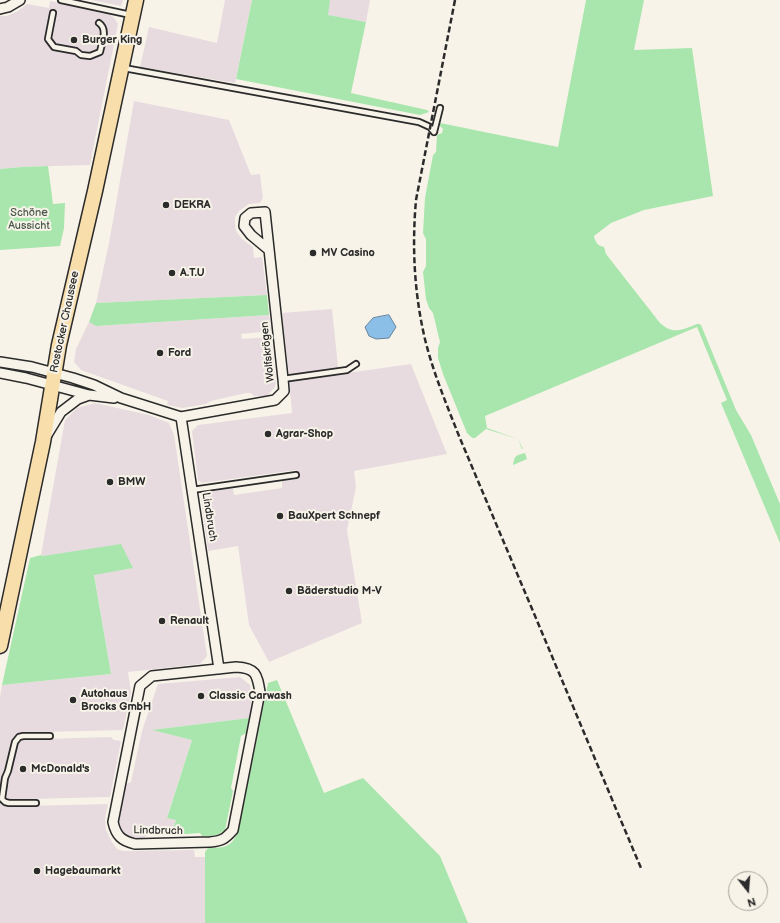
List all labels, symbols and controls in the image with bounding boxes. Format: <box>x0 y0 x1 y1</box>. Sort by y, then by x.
place label: Burger King <box>82 33 142 47</box>
marker: Burger King <box>69 35 79 45</box>
place label: DEKRA <box>174 198 211 212</box>
marker: DEKRA <box>161 200 171 210</box>
park label: Schöne Aussicht <box>8 206 50 232</box>
place label: MV Casino <box>321 246 375 260</box>
marker: MV Casino <box>308 248 318 258</box>
place label: A.T.U <box>180 266 205 280</box>
marker: A.T.U <box>167 268 177 278</box>
street label: Rostocker Chaussee <box>48 270 82 374</box>
street label: Wolfskrögen <box>258 321 278 383</box>
place label: Ford <box>168 346 191 360</box>
marker: Ford <box>155 348 165 358</box>
place label: Agrar-Shop <box>276 427 333 441</box>
marker: Agrar-Shop <box>263 429 273 439</box>
place label: BMW <box>118 475 145 489</box>
marker: BMW <box>105 477 115 487</box>
street label: Lindbruch <box>199 491 219 543</box>
place label: BauXpert Schnepf <box>288 509 380 523</box>
marker: BauXpert Schnepf <box>275 511 285 521</box>
place label: Bäderstudio M-V <box>297 584 382 598</box>
marker: Bäderstudio M-V <box>284 586 294 596</box>
place label: Renault <box>170 614 209 628</box>
marker: Renault <box>157 616 167 626</box>
place label: Autohaus Brocks GmbH <box>81 687 151 713</box>
place label: Classic Carwash <box>209 689 292 703</box>
marker: Classic Carwash <box>196 691 206 701</box>
marker: Autohaus Brocks GmbH <box>68 695 78 705</box>
place label: McDonald's <box>31 762 90 776</box>
marker: McDonald's <box>18 764 28 774</box>
street label: Lindbruch <box>133 824 183 838</box>
place label: Hagebaumarkt <box>45 864 121 878</box>
marker: Hagebaumarkt <box>32 866 42 876</box>
north arrow <box>728 871 768 911</box>
text: N <box>746 895 757 909</box>

